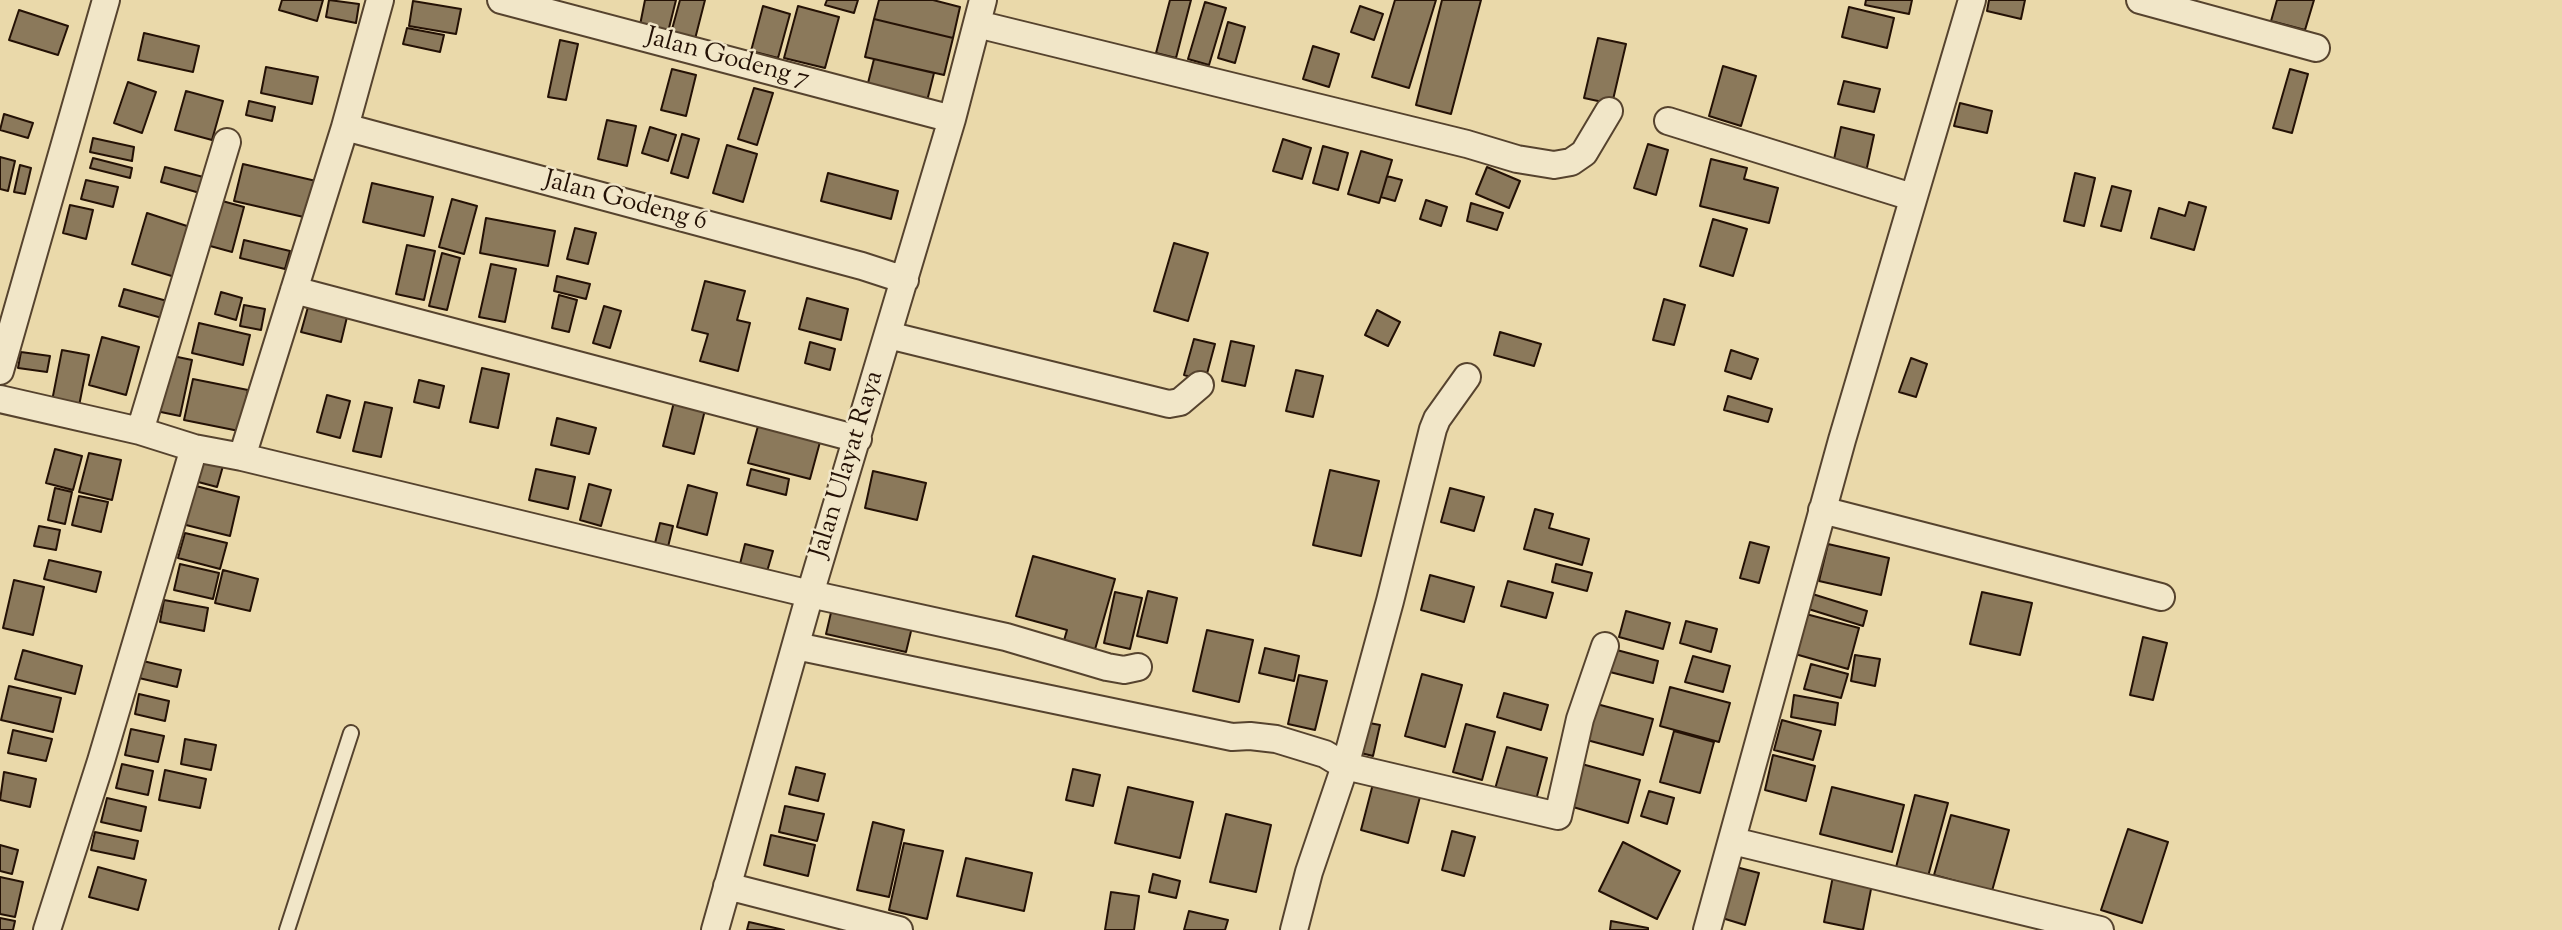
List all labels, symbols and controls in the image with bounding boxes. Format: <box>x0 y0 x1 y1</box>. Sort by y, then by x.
street label: Jalan Godeng 7 <box>642 23 812 97</box>
street label: Jalan Godeng 6 <box>540 166 710 240</box>
street label: Jalan Ulayat Raya <box>806 368 892 562</box>

